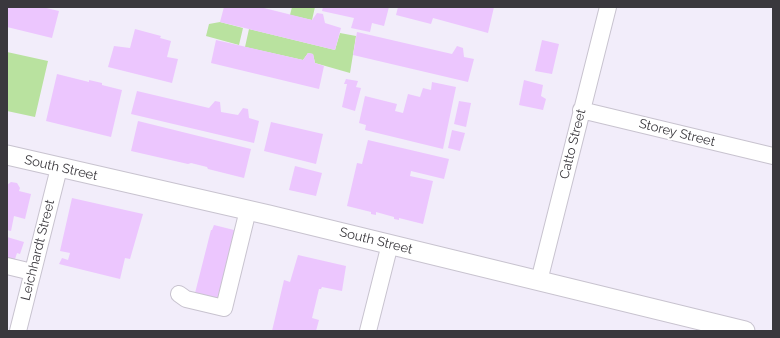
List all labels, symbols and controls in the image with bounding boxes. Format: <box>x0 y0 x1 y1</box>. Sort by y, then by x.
street label: Catto Street <box>557 107 589 181</box>
street label: Storey Street <box>637 116 717 150</box>
street label: South Street <box>23 152 99 184</box>
street label: Leichhardt Street <box>18 198 58 302</box>
street label: South Street <box>338 224 414 258</box>

